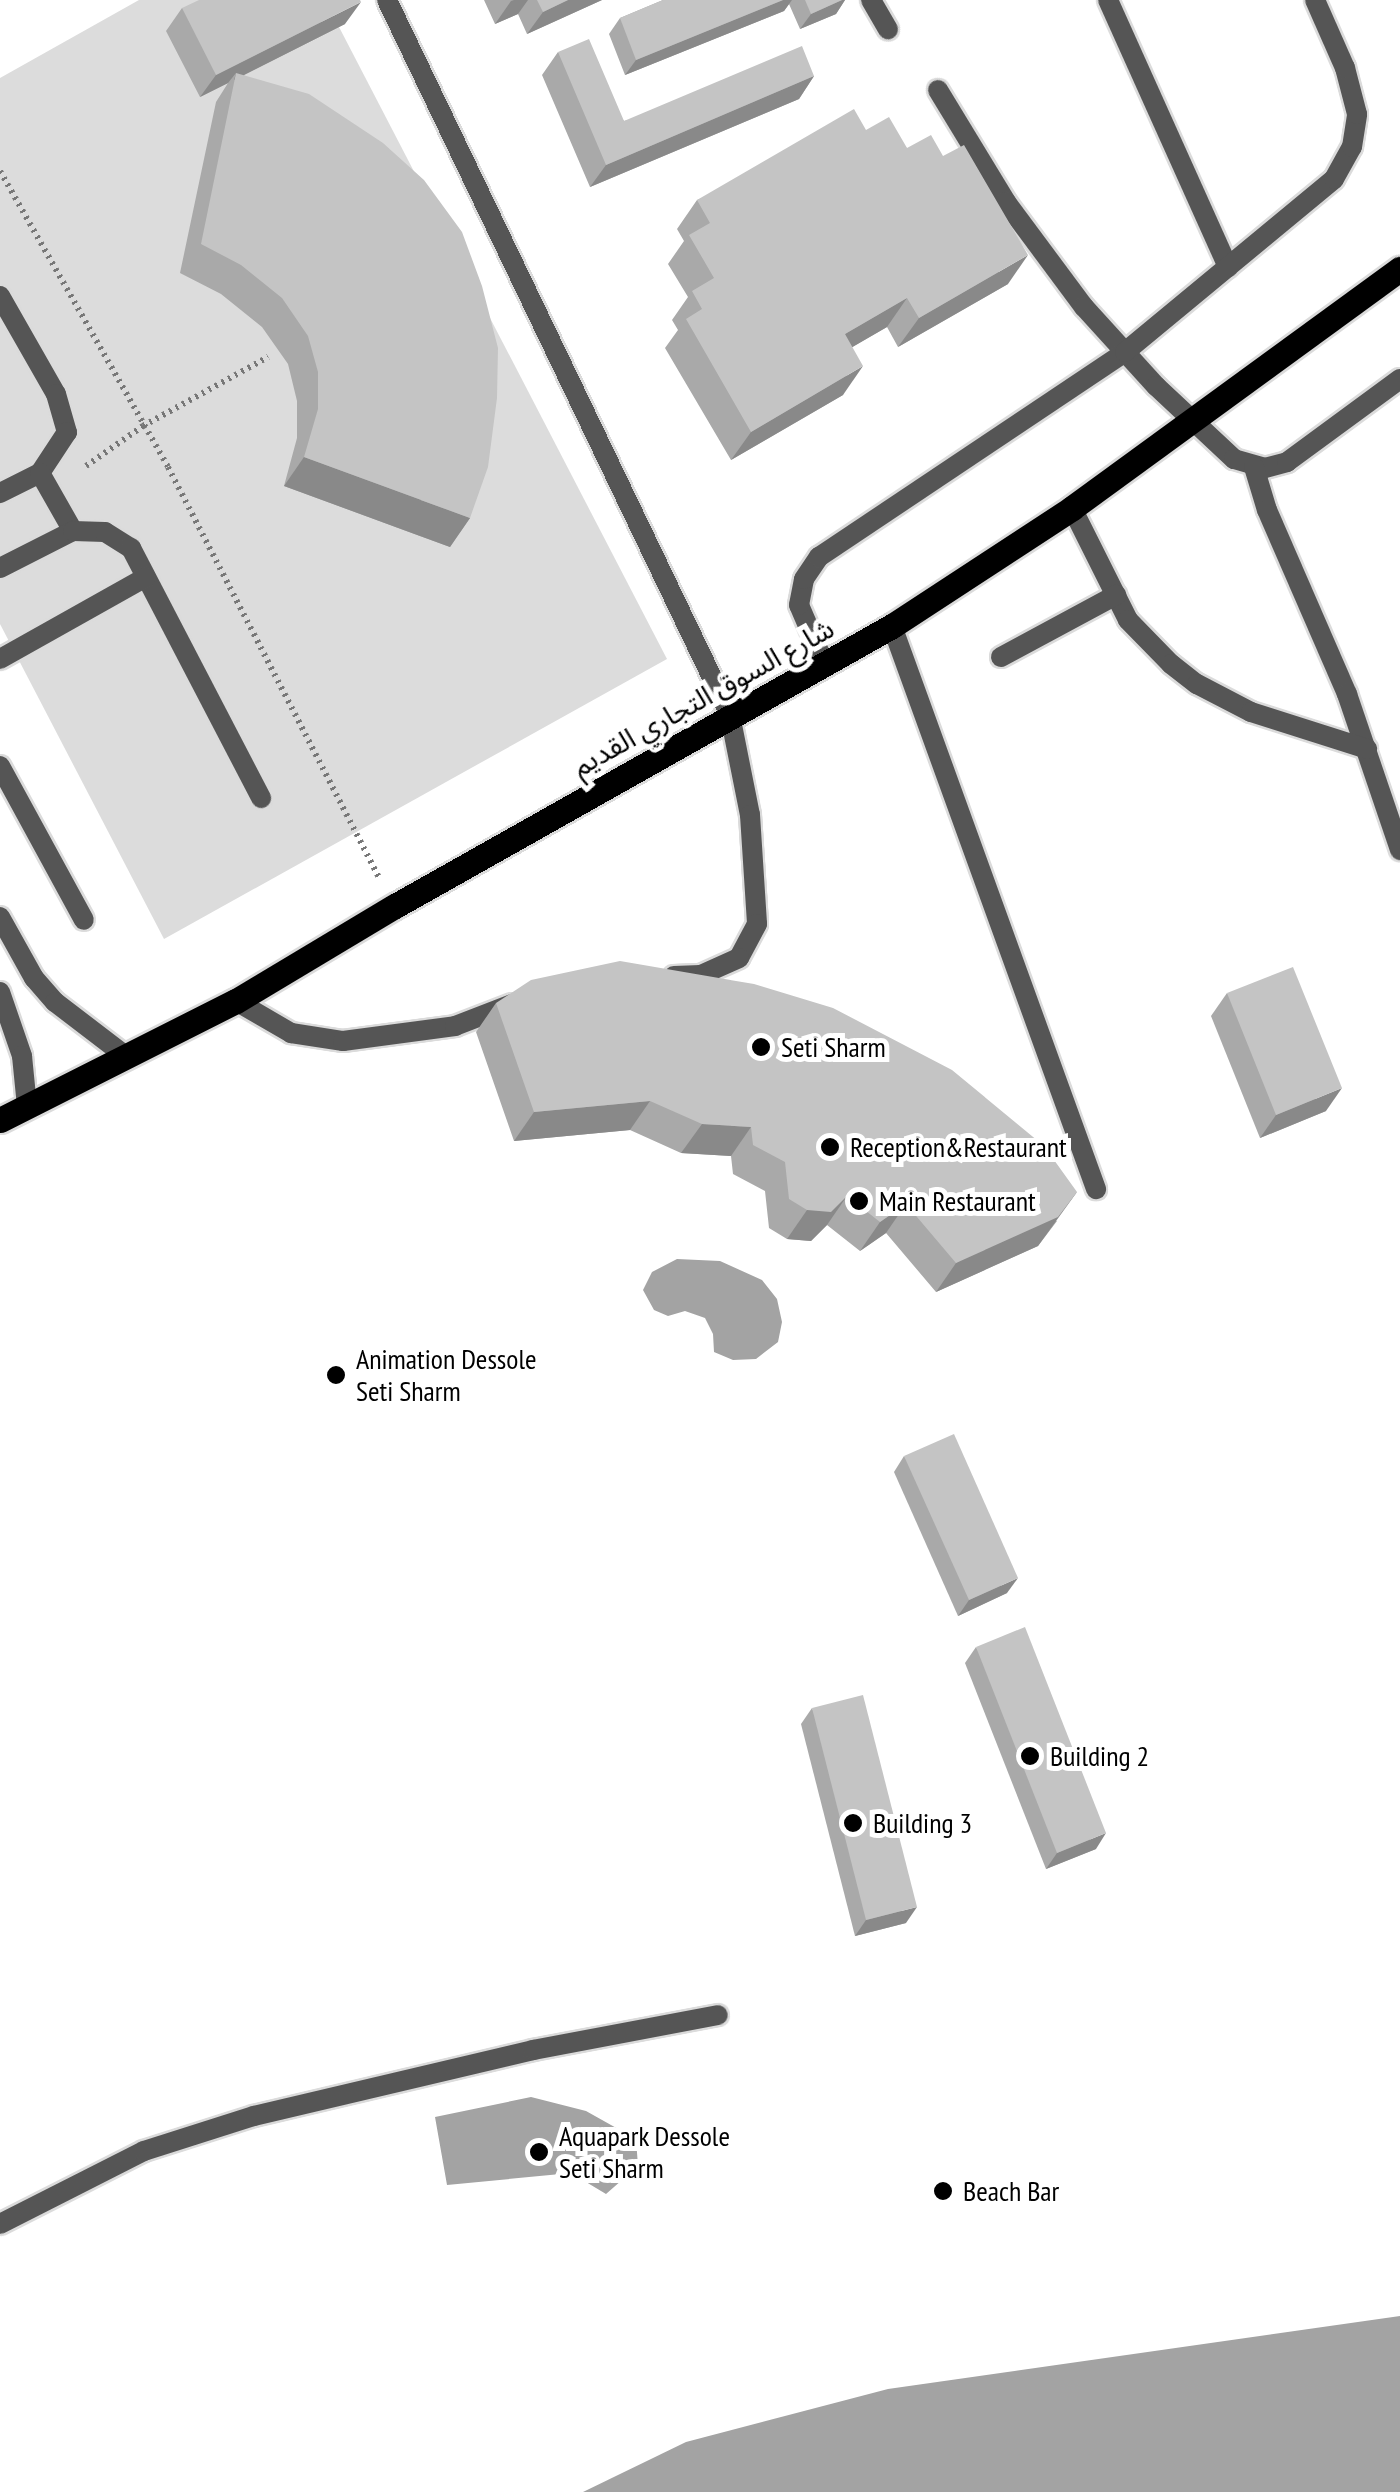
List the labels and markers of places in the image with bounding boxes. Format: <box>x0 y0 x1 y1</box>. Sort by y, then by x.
place label: Seti Sharm <box>781 1030 886 1064</box>
marker: Seti Sharm <box>750 1036 772 1058</box>
place label: Reception&Restaurant <box>850 1130 1067 1164</box>
marker: Reception&Restaurant <box>819 1136 841 1158</box>
place label: Main Restaurant <box>879 1184 1036 1218</box>
marker: Main Restaurant <box>848 1190 870 1212</box>
place label: Animation Dessole Seti Sharm <box>356 1342 537 1408</box>
marker: Animation Dessole Seti Sharm <box>325 1364 347 1386</box>
place label: Building 2 <box>1050 1739 1149 1773</box>
marker: Building 2 <box>1019 1745 1041 1767</box>
place label: Building 3 <box>873 1806 972 1840</box>
marker: Building 3 <box>842 1812 864 1834</box>
place label: Aquapark Dessole Seti Sharm <box>559 2119 731 2185</box>
marker: Aquapark Dessole Seti Sharm <box>528 2141 550 2163</box>
place label: Beach Bar <box>963 2174 1059 2208</box>
marker: Beach Bar <box>932 2180 954 2202</box>

